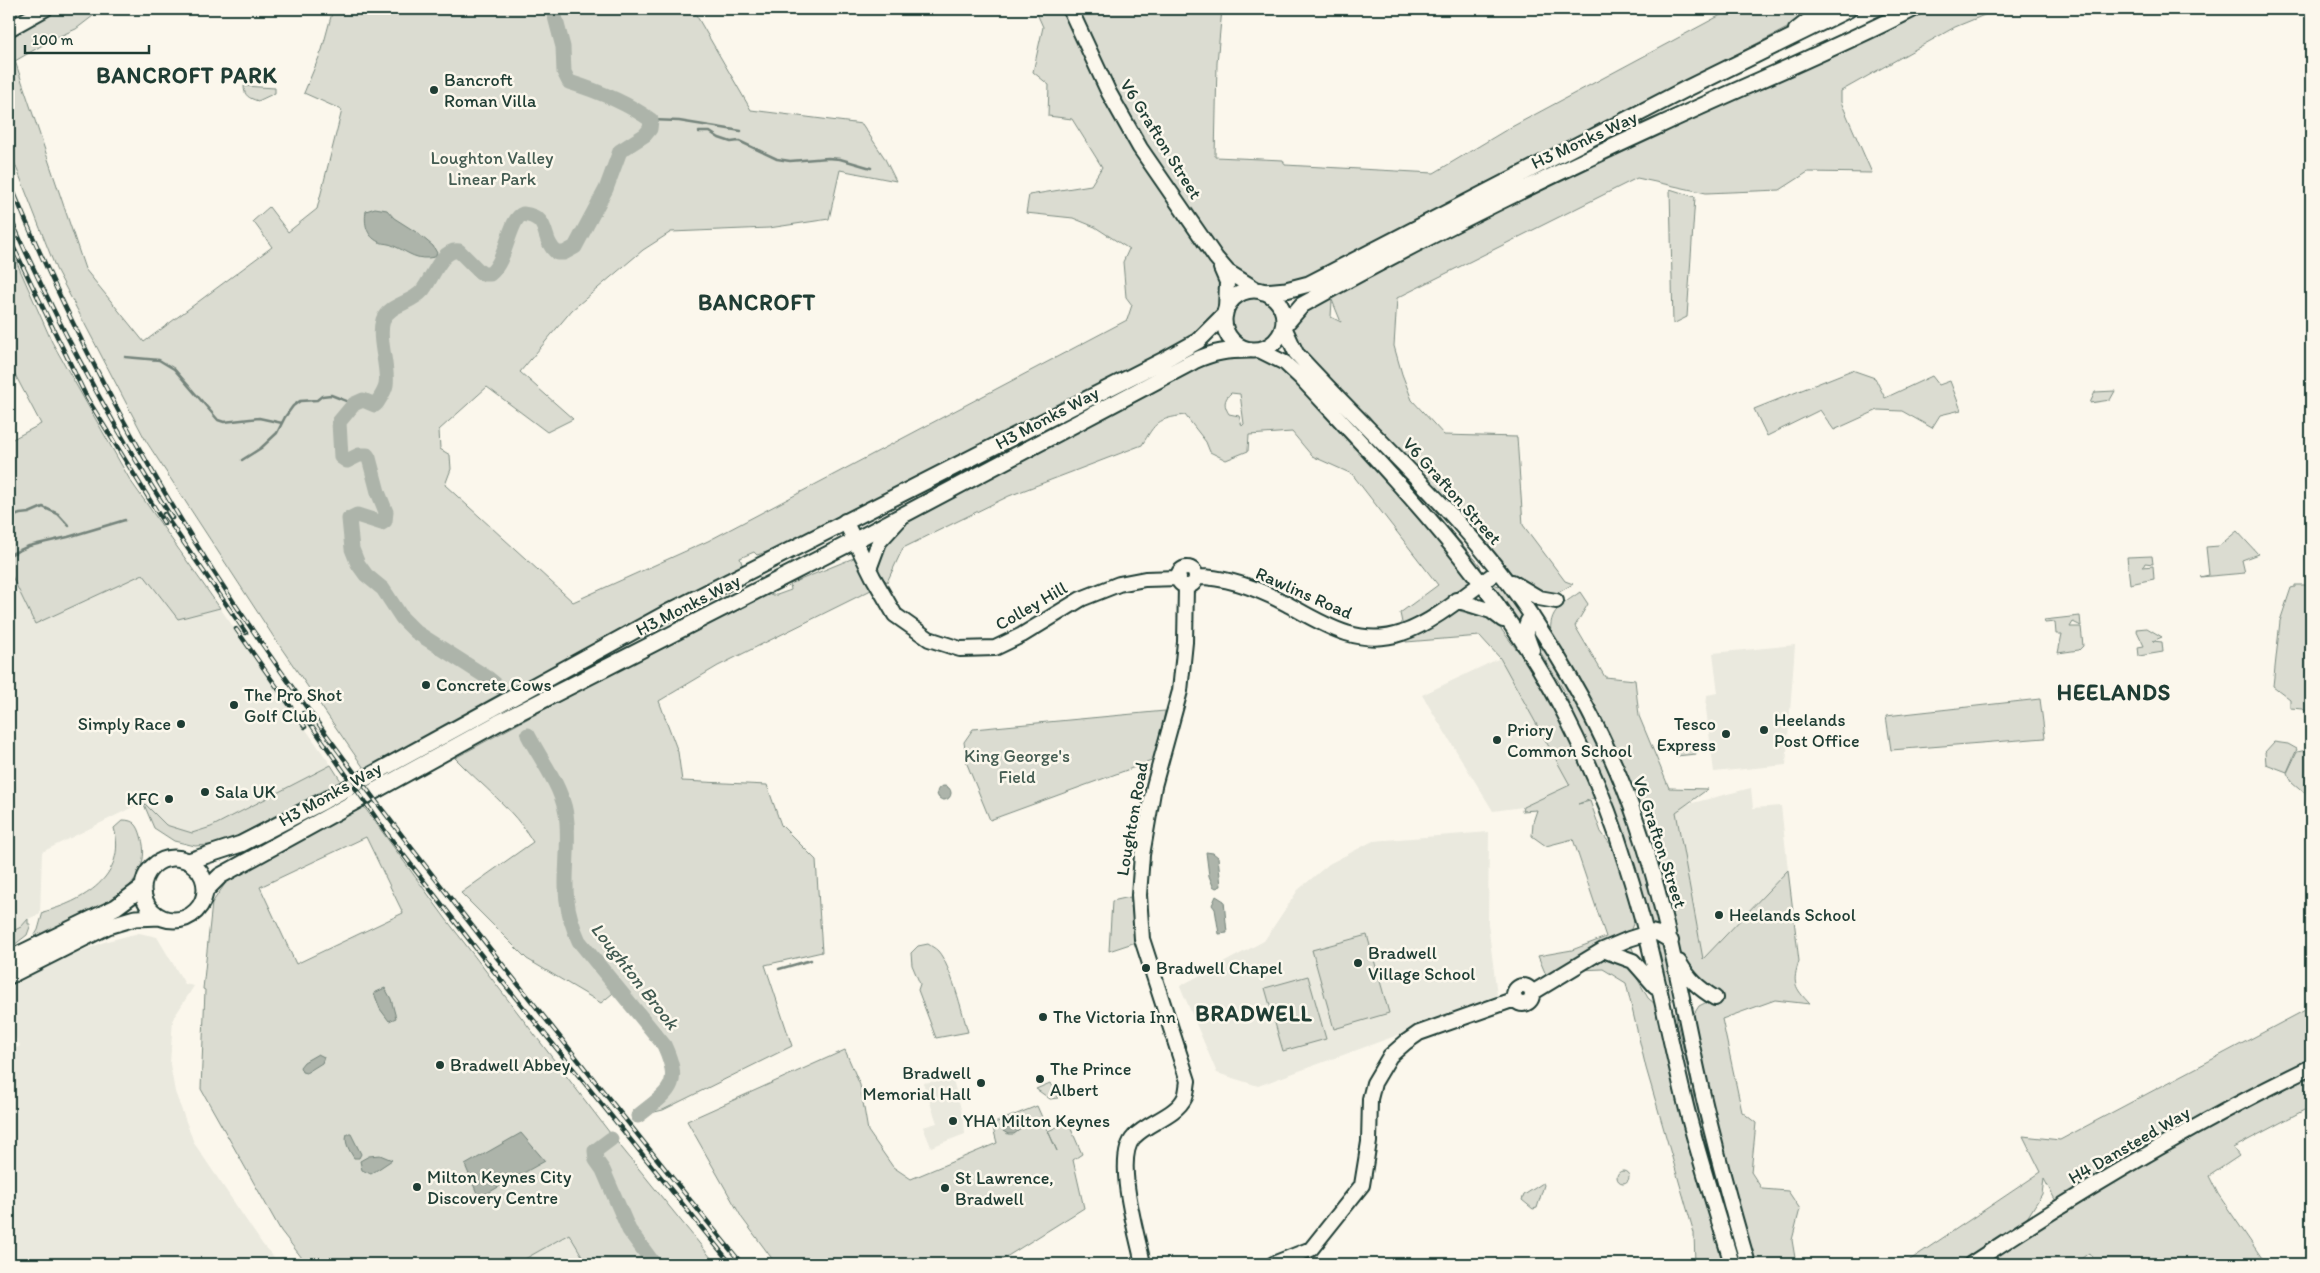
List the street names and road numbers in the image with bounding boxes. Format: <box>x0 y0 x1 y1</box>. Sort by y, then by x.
street label: V6 Grafton Street <box>1115 75 1207 203</box>
street label: H3 Monks Way <box>1528 106 1641 174</box>
street label: H3 Monks Way <box>991 381 1103 455</box>
street label: V6 Grafton Street <box>1398 433 1506 550</box>
street label: Rawlins Road <box>1252 562 1356 624</box>
street label: H3 Monks Way <box>632 569 744 641</box>
street label: Colley Hill <box>991 577 1071 635</box>
street label: H3 Monks Way <box>275 756 386 831</box>
street label: Loughton Road <box>1111 760 1153 878</box>
street label: V6 Grafton Street <box>1628 773 1692 911</box>
street label: H4 Dansteed Way <box>2064 1101 2194 1189</box>

